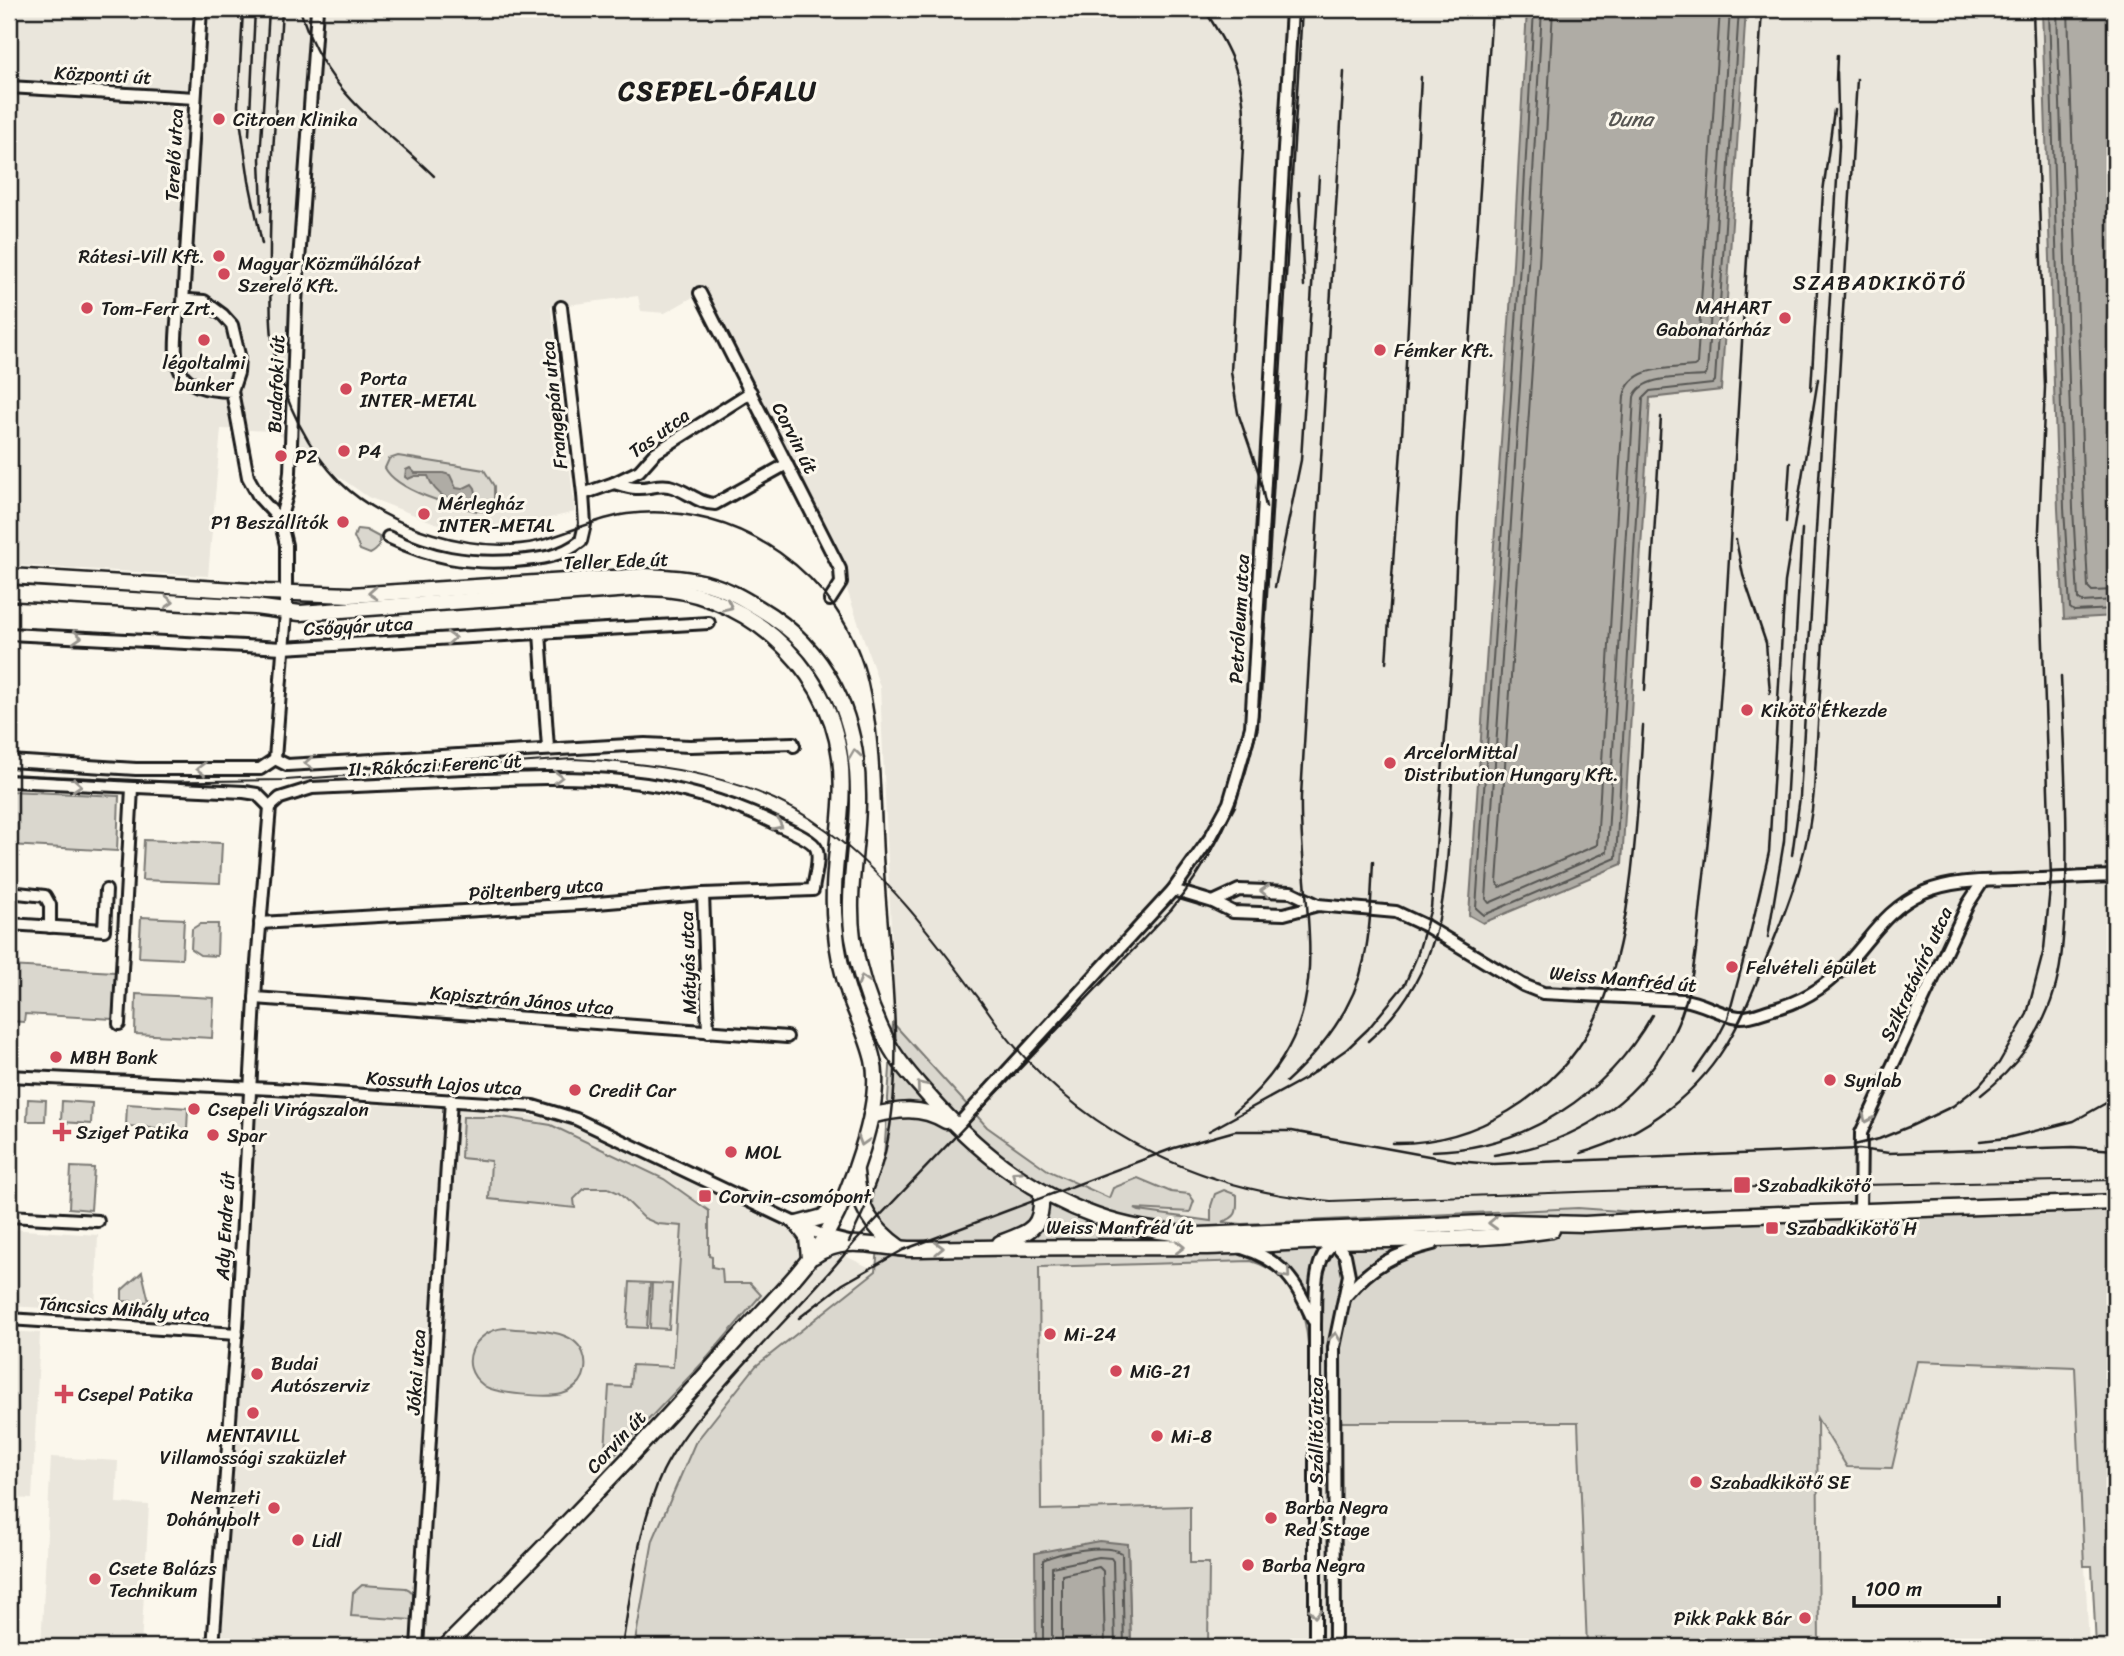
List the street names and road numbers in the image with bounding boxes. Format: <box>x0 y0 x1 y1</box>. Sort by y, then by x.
street label: Központi út <box>54 56 152 94</box>
street label: Terelő utca <box>155 107 193 202</box>
street label: Budafoki út <box>258 334 294 434</box>
street label: Frangepán utca <box>531 339 577 471</box>
street label: Corvin út <box>763 396 827 480</box>
street label: Tas utca <box>621 399 697 467</box>
street label: Teller Ede út <box>563 543 669 579</box>
street label: Petróleum utca <box>1219 553 1259 685</box>
street label: Csőgyár utca <box>303 607 414 645</box>
street label: II. Rákóczi Ferenc út <box>346 744 523 786</box>
street label: Pöltenberg utca <box>468 868 605 910</box>
street label: Szikratávíró utca <box>1870 901 1962 1047</box>
street label: Mátyás utca <box>670 911 706 1015</box>
street label: Weiss Manfréd út <box>1548 956 1698 1002</box>
street label: Kapisztrán János utca <box>429 976 615 1024</box>
street label: Kossuth Lajos utca <box>365 1061 523 1105</box>
street label: Ady Endre út <box>206 1170 244 1282</box>
street label: Weiss Manfréd út <box>1046 1211 1194 1244</box>
street label: Táncsics Mihály utca <box>37 1287 211 1331</box>
street label: Jókai utca <box>396 1328 435 1417</box>
street label: Szállító utca <box>1300 1377 1333 1484</box>
street label: Corvin út <box>578 1403 654 1481</box>

